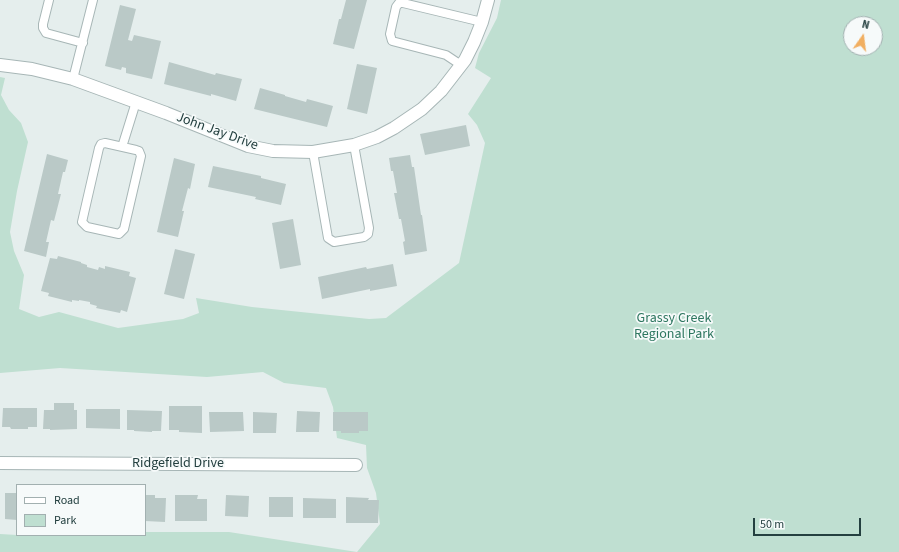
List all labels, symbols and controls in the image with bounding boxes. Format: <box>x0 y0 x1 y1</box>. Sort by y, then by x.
north arrow <box>843 16 883 56</box>
text: N <box>860 17 871 33</box>
street label: John Jay Drive <box>174 109 260 155</box>
park label: Grassy Creek Regional Park <box>634 311 714 344</box>
street label: Ridgefield Drive <box>132 456 224 472</box>
legend <box>16 484 146 536</box>
text: Road <box>54 492 80 509</box>
scale bar <box>755 510 863 536</box>
text: Park <box>54 512 76 529</box>
text: 50 m <box>760 516 784 533</box>

